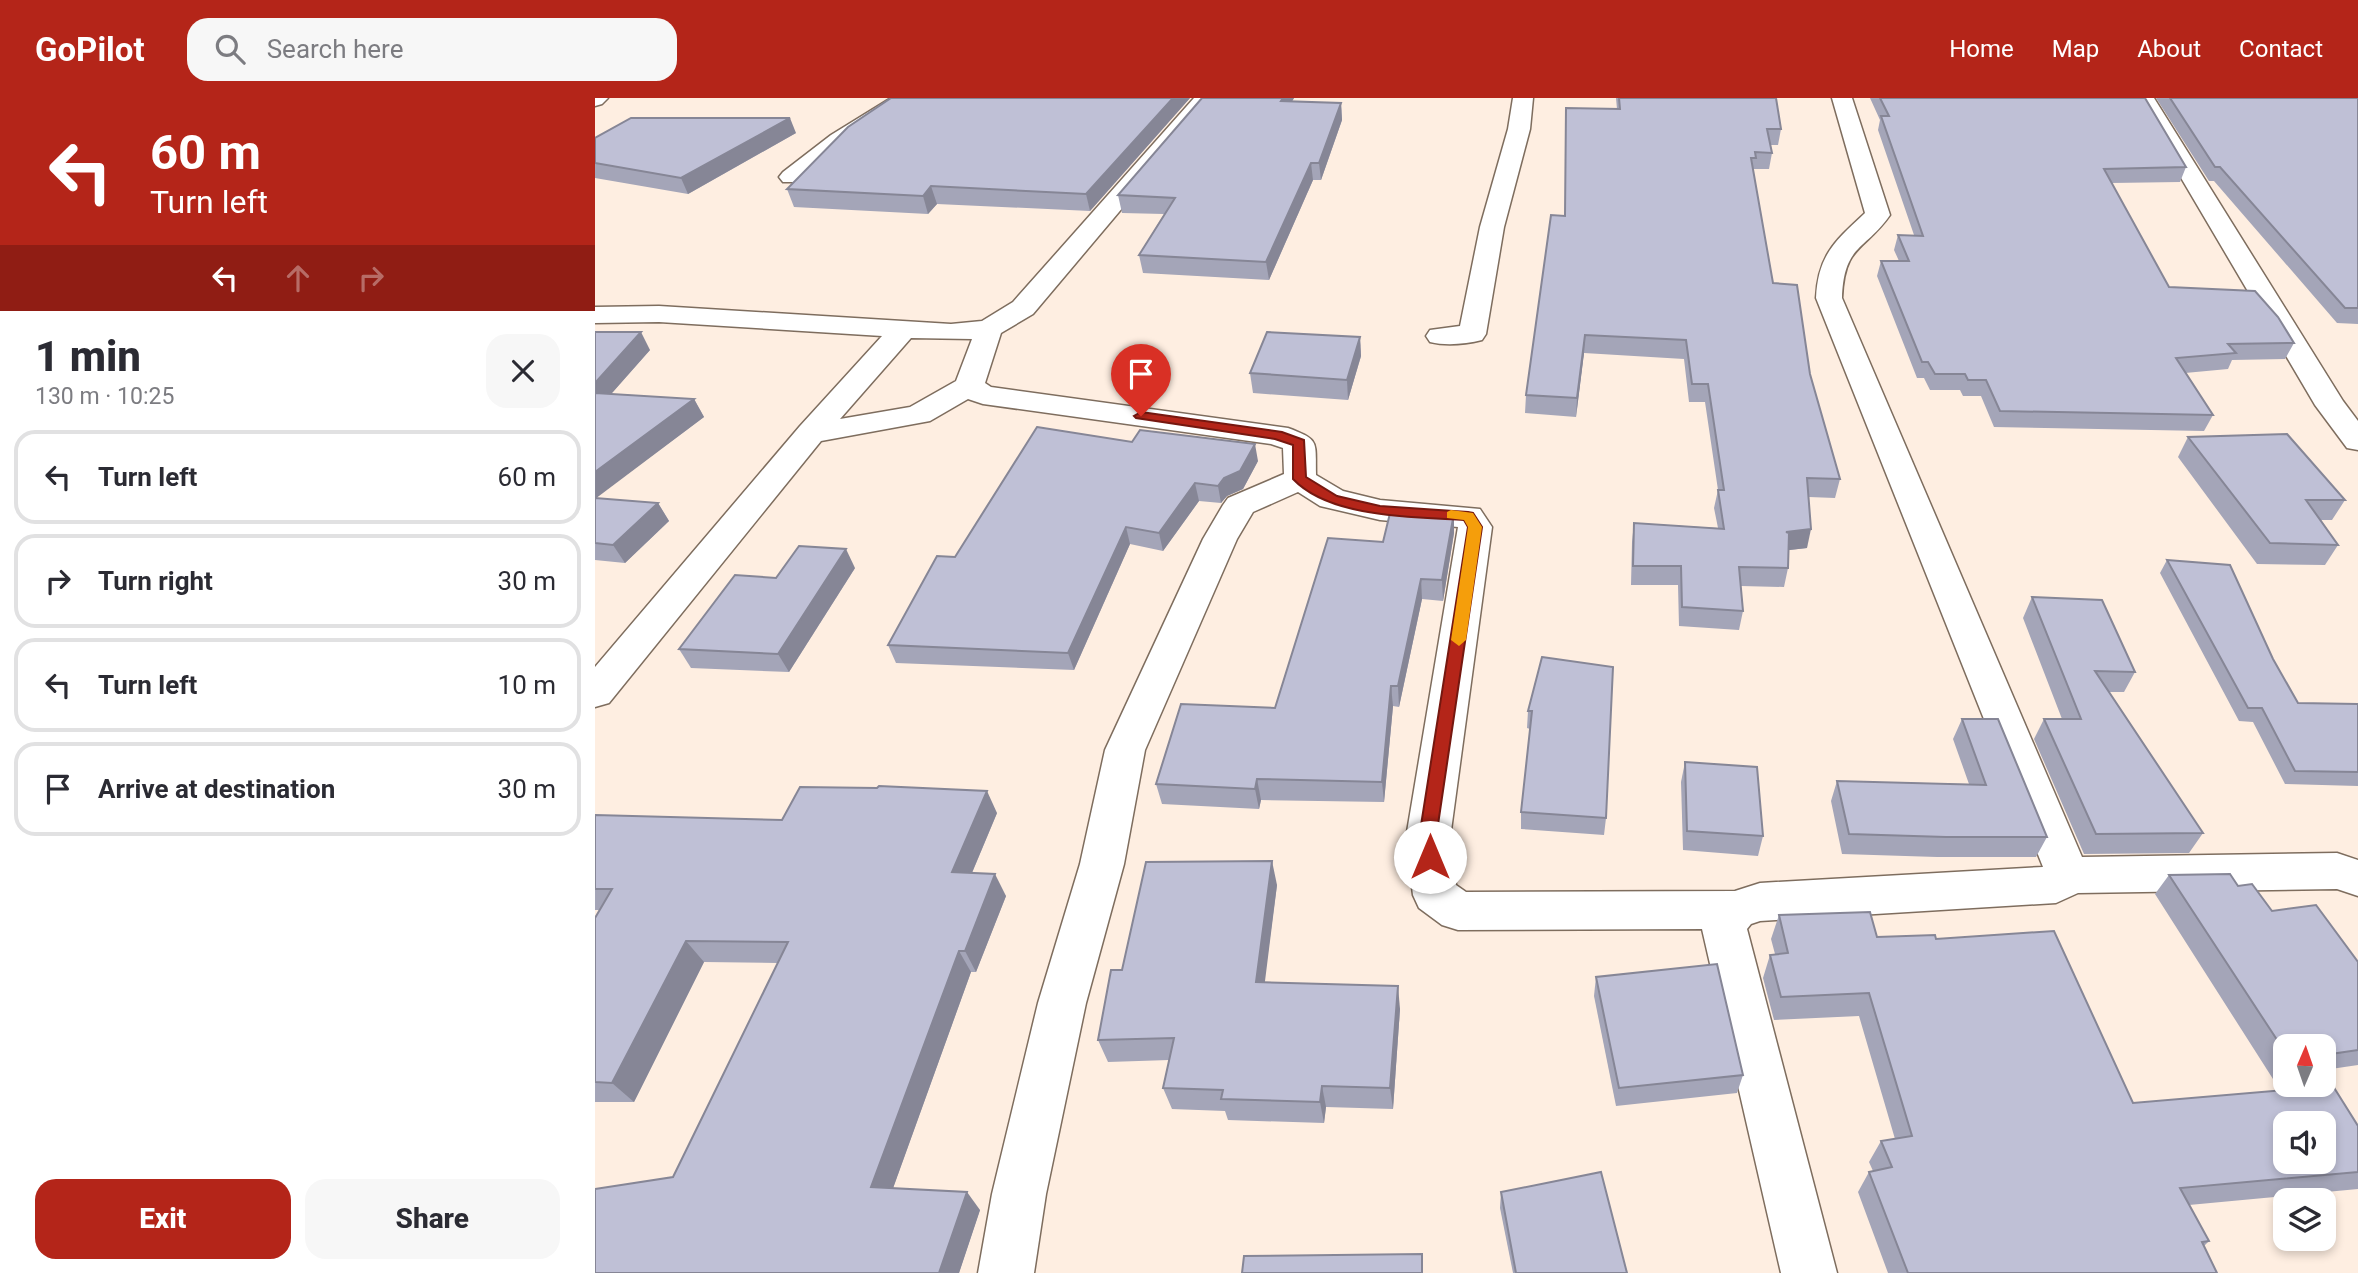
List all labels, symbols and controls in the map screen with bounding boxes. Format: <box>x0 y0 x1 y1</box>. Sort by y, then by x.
search box <box>187 18 677 81</box>
text: GoPilot <box>35 30 145 69</box>
icon: search <box>211 30 249 68</box>
text: Search here <box>267 34 403 64</box>
text: Home <box>1949 35 2014 63</box>
text: Map <box>2052 35 2099 63</box>
text: About <box>2137 35 2201 63</box>
text: Contact <box>2239 35 2323 63</box>
text: 60 m <box>150 124 261 181</box>
icon: left <box>35 126 126 217</box>
text: Turn left <box>150 183 268 221</box>
icon: left <box>206 259 244 297</box>
icon: ahead <box>279 259 317 297</box>
icon: right <box>352 259 390 297</box>
text: 1 min <box>35 332 141 381</box>
button: close <box>486 334 560 408</box>
pin <box>1111 344 1171 416</box>
icon: arrive <box>1122 355 1160 393</box>
text: 130 m · 10:25 <box>35 383 174 410</box>
icon: left <box>39 458 77 496</box>
text: Turn left <box>98 462 197 492</box>
text: 60 m <box>498 462 556 492</box>
icon: right <box>39 562 77 600</box>
text: Turn right <box>98 566 213 596</box>
text: 30 m <box>498 566 556 596</box>
icon: left <box>39 666 77 704</box>
text: Turn left <box>98 670 197 700</box>
text: 10 m <box>498 670 556 700</box>
icon: arrive <box>39 770 77 808</box>
text: Arrive at destination <box>98 774 335 804</box>
text: 30 m <box>498 774 556 804</box>
position arrow <box>1393 820 1467 894</box>
north arrow <box>2273 1034 2336 1097</box>
map controls <box>2273 1034 2336 1251</box>
button: sound <box>2273 1111 2336 1174</box>
button: Exit <box>35 1179 291 1259</box>
button: Share <box>305 1179 560 1259</box>
button: layers <box>2273 1188 2336 1251</box>

